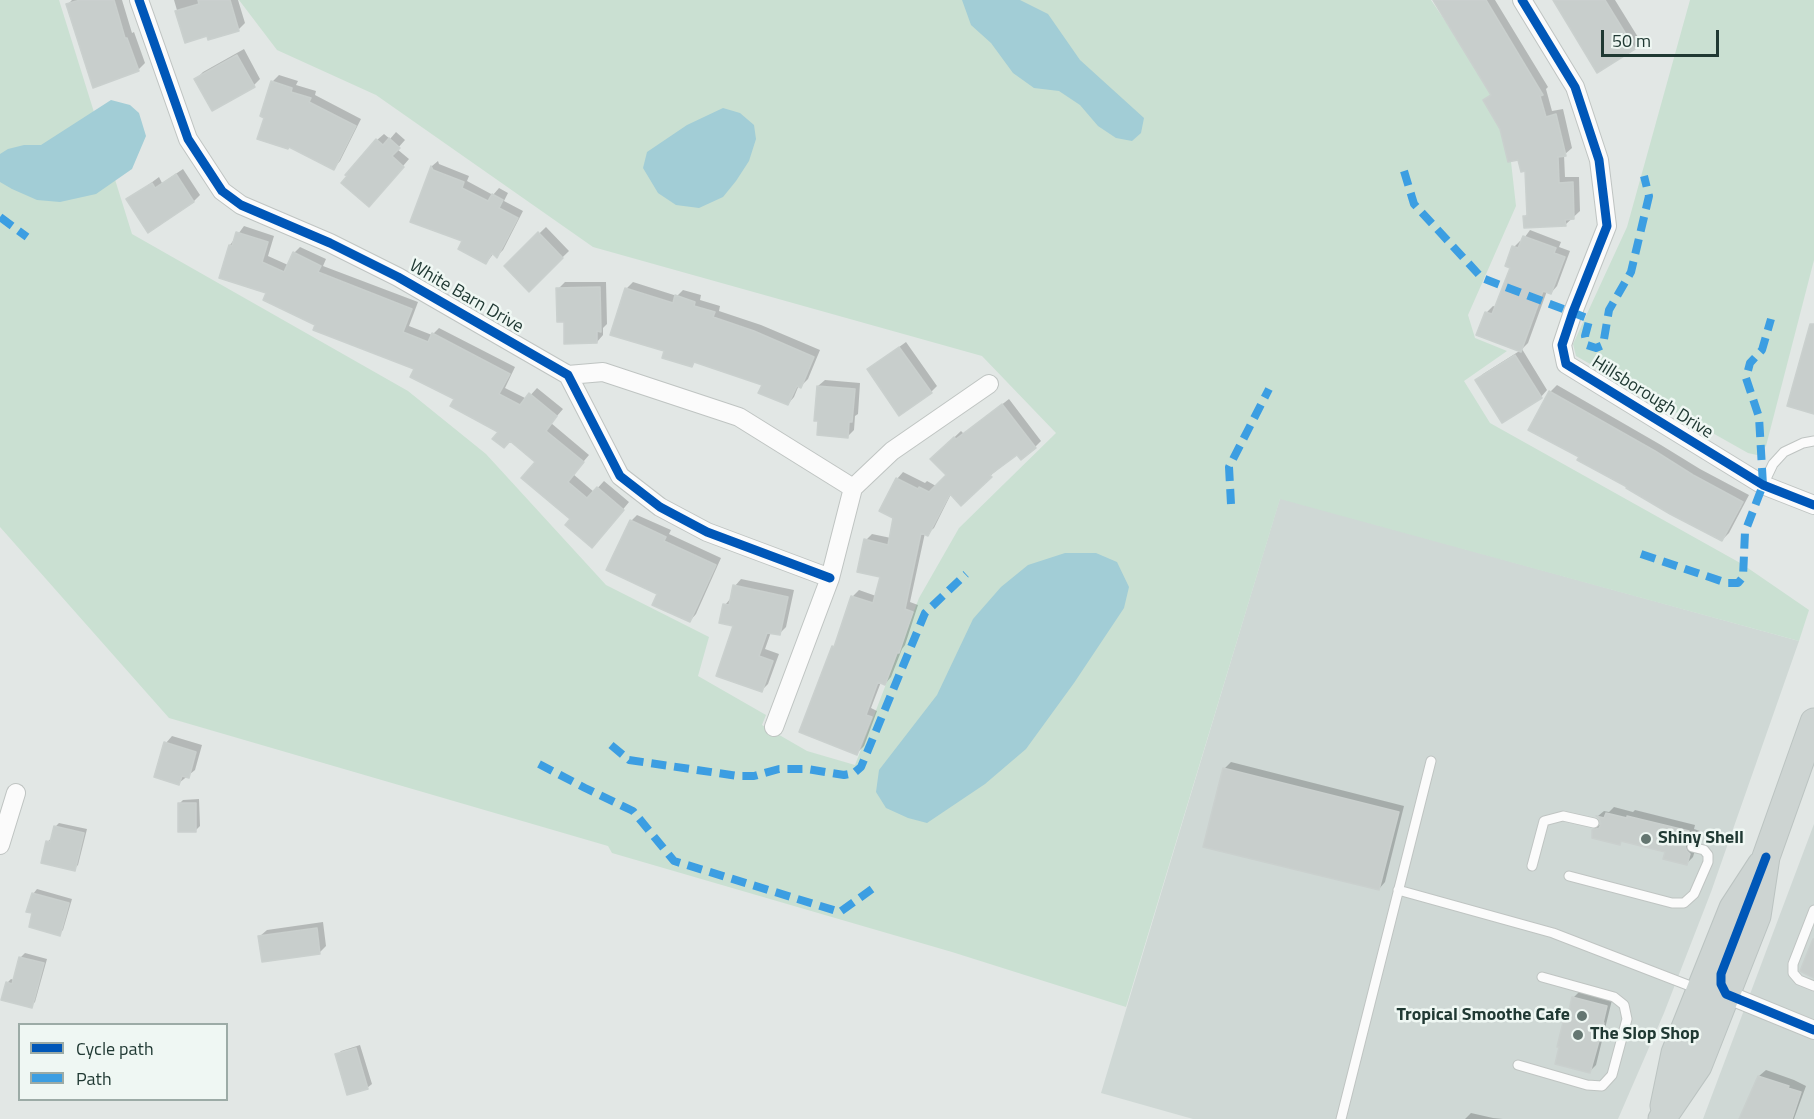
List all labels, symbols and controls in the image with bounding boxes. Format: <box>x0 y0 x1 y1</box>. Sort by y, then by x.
scale bar <box>1604 18 1722 56</box>
text: 50 m <box>1612 27 1651 54</box>
street label: White Barn Drive <box>405 256 527 338</box>
street label: Hillsborough Drive <box>1587 352 1717 444</box>
place label: Shiny Shell <box>1658 828 1744 850</box>
marker: Shiny Shell <box>1639 832 1653 846</box>
place label: Tropical Smoothe Cafe <box>1397 1005 1570 1027</box>
marker: Tropical Smoothe Cafe <box>1575 1009 1589 1023</box>
legend <box>18 1023 228 1101</box>
place label: The Slop Shop <box>1590 1024 1700 1046</box>
marker: The Slop Shop <box>1571 1028 1585 1042</box>
text: Cycle path <box>76 1035 154 1062</box>
text: Path <box>76 1065 112 1092</box>

